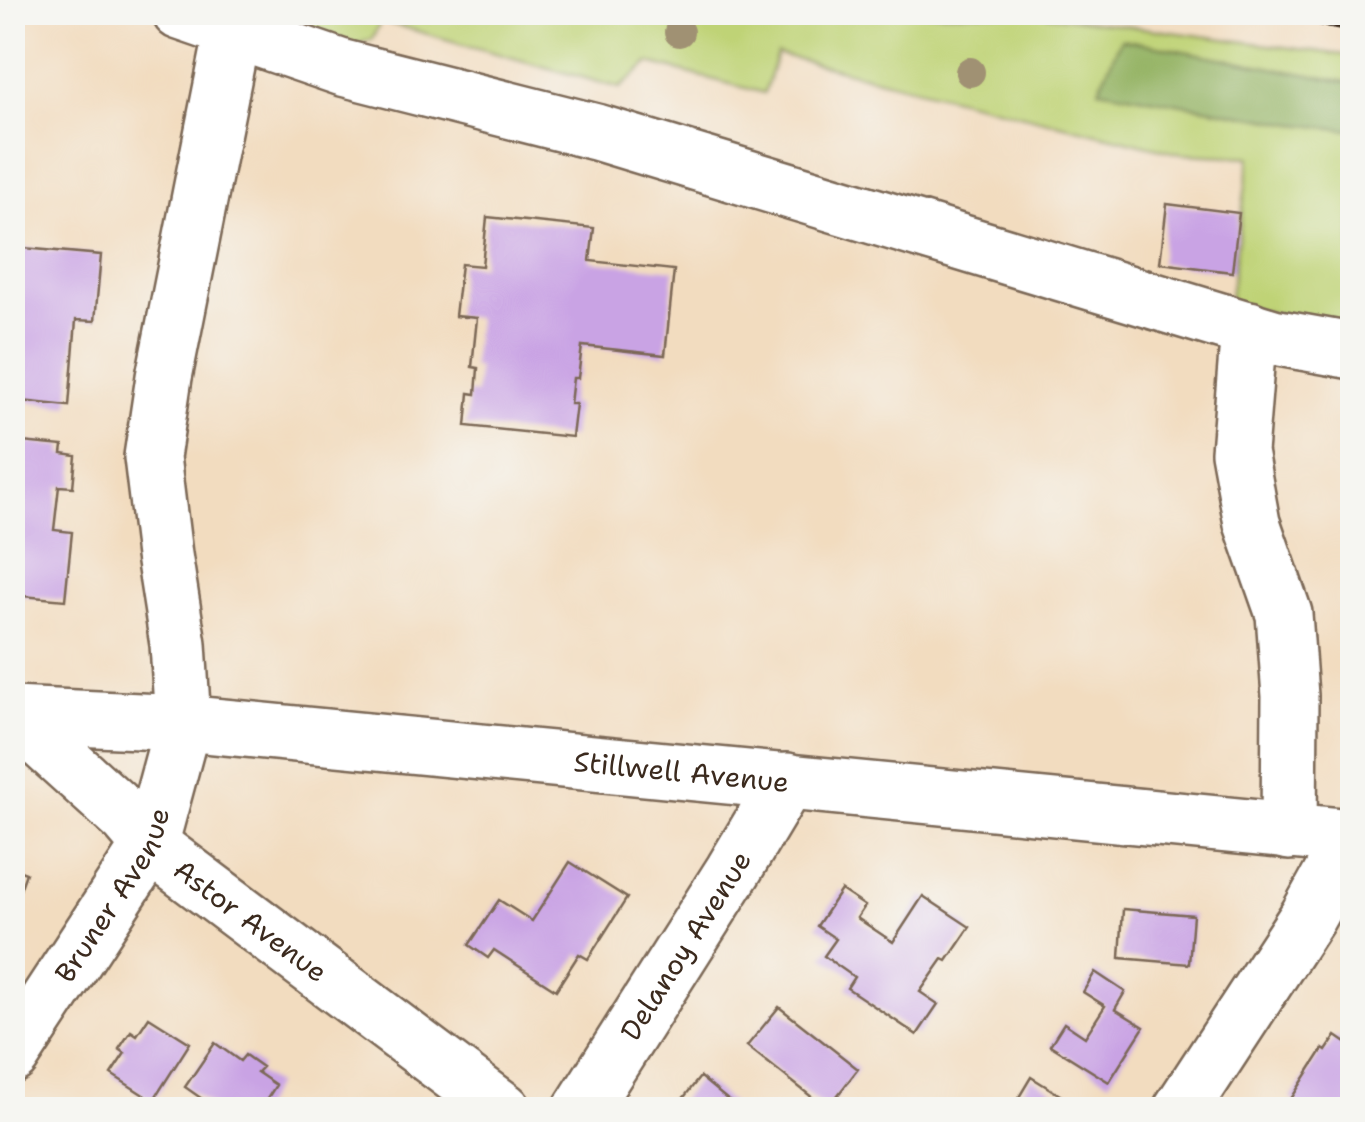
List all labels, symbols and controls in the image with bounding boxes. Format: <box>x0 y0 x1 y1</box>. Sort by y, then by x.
street label: Stillwell Avenue <box>572 742 791 801</box>
street label: Bruner Avenue <box>46 803 178 990</box>
street label: Delanoy Avenue <box>611 844 760 1048</box>
street label: Astor Avenue <box>166 850 335 991</box>

